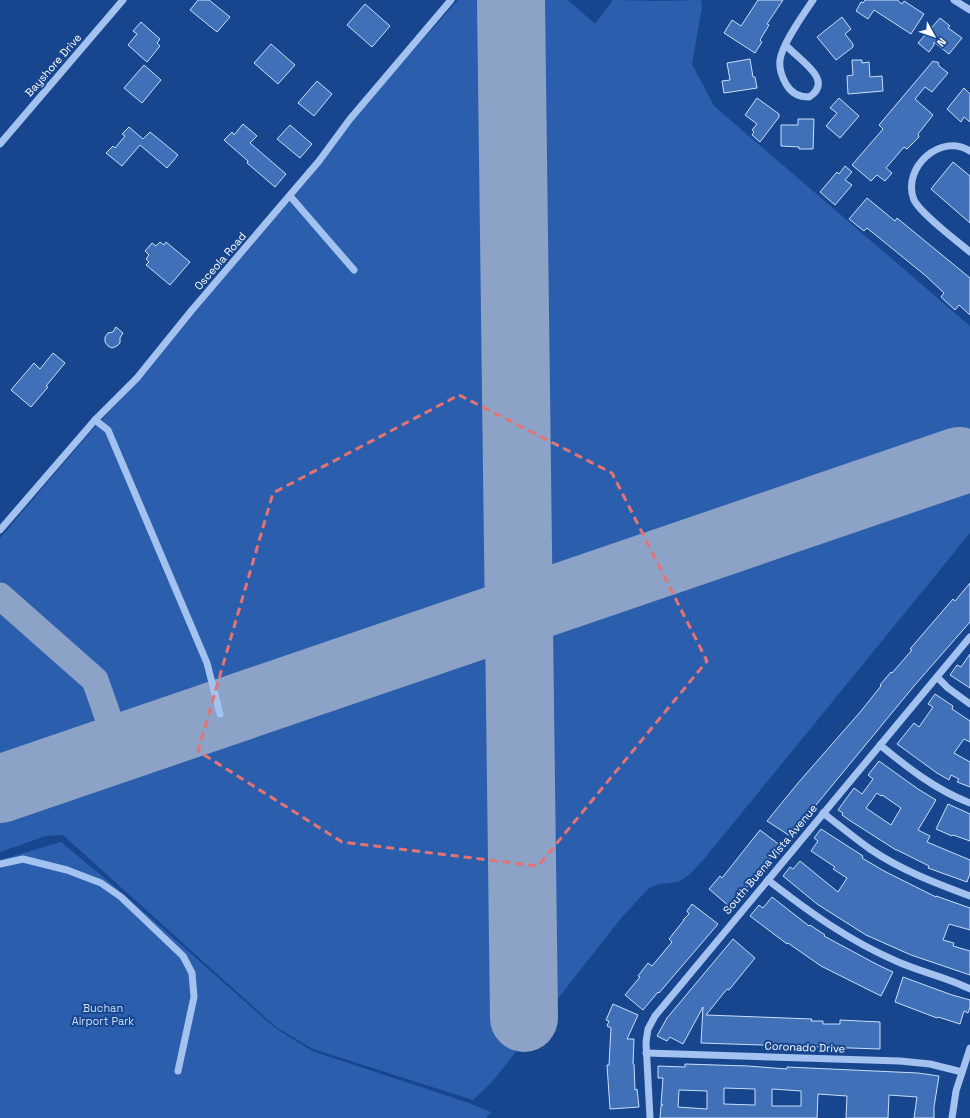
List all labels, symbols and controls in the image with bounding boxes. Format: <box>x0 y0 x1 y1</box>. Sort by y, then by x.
north arrow <box>914 16 954 56</box>
street label: Bayshore Drive <box>22 31 84 99</box>
text: N <box>934 35 949 50</box>
street label: Osceola Road <box>191 229 249 293</box>
street label: South Buena Vista Avenue <box>720 801 820 917</box>
park label: Buchan Airport Park <box>72 1001 134 1028</box>
street label: Coronado Drive <box>764 1039 846 1055</box>

